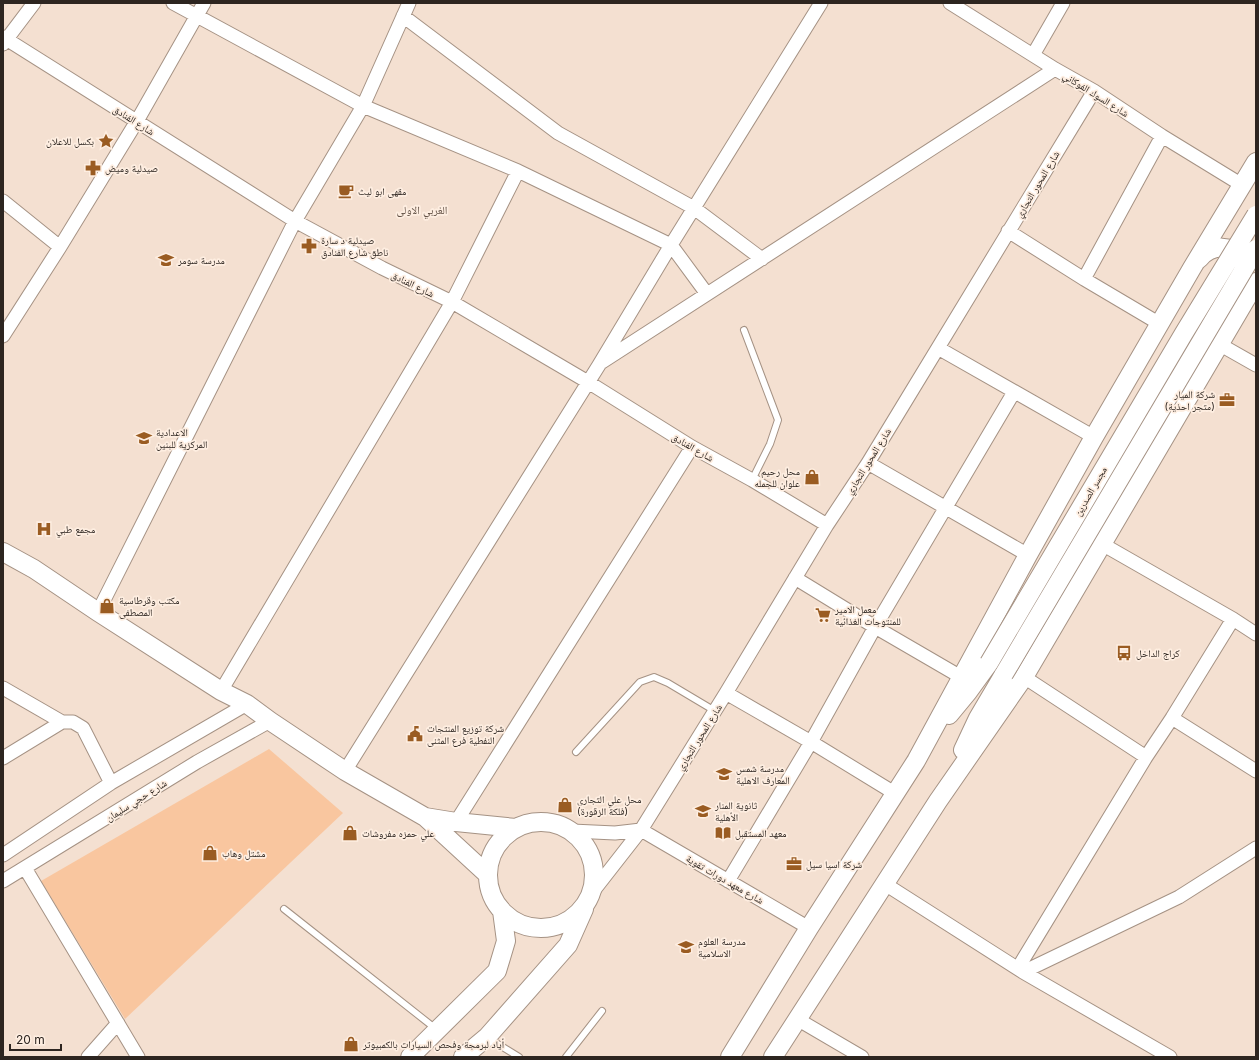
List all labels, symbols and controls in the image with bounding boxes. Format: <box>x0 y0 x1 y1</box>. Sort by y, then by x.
street label: شارع السوك الفوكاني <box>1060 69 1131 121</box>
street label: شارع الفنادق <box>111 103 157 138</box>
place icon: بكسل للاعلان <box>97 132 115 150</box>
place label: بكسل للاعلان <box>46 135 94 148</box>
street label: شارع المحور التجاري <box>1012 148 1064 221</box>
pharmacy icon: صيدلية وميض <box>84 159 102 177</box>
place label: صيدلية وميض <box>105 162 158 175</box>
cafe icon: مقهى ابو ليث <box>337 182 355 200</box>
place label: مقهى ابو ليث <box>358 185 407 198</box>
district label: الغربي الاولى <box>397 203 447 219</box>
place label: صيدلية د سارة ناطق شارع الفنادق <box>321 234 389 259</box>
pharmacy icon: صيدلية د سارة ناطق شارع الفنادق <box>300 237 318 255</box>
school or university icon: مدرسة سومر <box>157 251 175 269</box>
place label: مدرسة سومر <box>177 254 225 266</box>
street label: شارع الفنادق <box>389 268 437 301</box>
place label: شركة الميار (متجر احذية) <box>1165 388 1215 412</box>
office icon: شركة الميار (متجر احذية) <box>1218 391 1236 409</box>
street label: شارع المحور التجاري <box>843 425 896 498</box>
place label: الاعدادية المركزية للبنين <box>156 426 207 451</box>
school or university icon: الاعدادية المركزية للبنين <box>135 429 153 447</box>
street label: شارع الفنادق <box>669 430 716 465</box>
street label: مجسر الصدرين <box>1071 464 1110 518</box>
place label: محل رحيم علوان للجمله <box>754 465 800 490</box>
shop icon: محل رحيم علوان للجمله <box>803 468 821 486</box>
hospital icon: مجمع طبي <box>35 520 53 538</box>
place label: مجمع طبي <box>56 523 96 538</box>
place label: مكتب وقرطاسية المصطفى <box>119 594 180 619</box>
shop icon: مكتب وقرطاسية المصطفى <box>98 597 116 615</box>
place label: معمل الامير للمنتوجات الغذائية <box>834 603 901 627</box>
supermarket icon: معمل الامير للمنتوجات الغذائية <box>814 606 832 624</box>
bus stop icon: كراج الداخل <box>1115 644 1133 662</box>
place label: كراج الداخل <box>1136 647 1180 660</box>
street label: شارع المحور التجاري <box>674 701 727 774</box>
place label: شركة توزيع المنتجات النفطية فرع المثنى <box>427 722 505 747</box>
public building icon: شركة توزيع المنتجات النفطية فرع المثنى <box>406 725 424 743</box>
place label: مدرسة شمس المعارف الاهلية <box>736 762 790 786</box>
school or university icon: مدرسة شمس المعارف الاهلية <box>715 765 733 783</box>
street label: شارع حجي سليمان <box>103 776 170 826</box>
place label: محل علي التجاري (فلكة الزقورة) <box>577 793 642 817</box>
shop icon: محل علي التجاري (فلكة الزقورة) <box>556 796 574 814</box>
place label: ثانوية المنار الأهلية <box>714 799 757 823</box>
school or university icon: ثانوية المنار الأهلية <box>694 802 712 820</box>
shop icon: علي حمزه مفروشات <box>341 824 359 842</box>
library icon: معهد المستقبل <box>714 824 732 842</box>
place label: علي حمزه مفروشات <box>362 827 435 842</box>
place label: معهد المستقبل <box>735 827 787 840</box>
shop icon: مشتل وهاب <box>201 844 219 862</box>
place label: مشتل وهاب <box>222 847 266 860</box>
street label: شارع معهد دورات تقوية <box>684 852 766 907</box>
office icon: شركة اسيا سيل <box>785 855 803 873</box>
place label: شركة اسيا سيل <box>806 858 863 871</box>
place label: مدرسة العلوم الاسلامية <box>698 935 746 959</box>
school or university icon: مدرسة العلوم الاسلامية <box>677 938 695 956</box>
scale bar <box>10 1026 61 1052</box>
text: 20 m <box>16 1032 45 1047</box>
shop icon: أياد لبرمجة وفحص السيارات بالكمبيوتر <box>342 1035 360 1053</box>
place label: أياد لبرمجة وفحص السيارات بالكمبيوتر <box>362 1038 504 1051</box>

